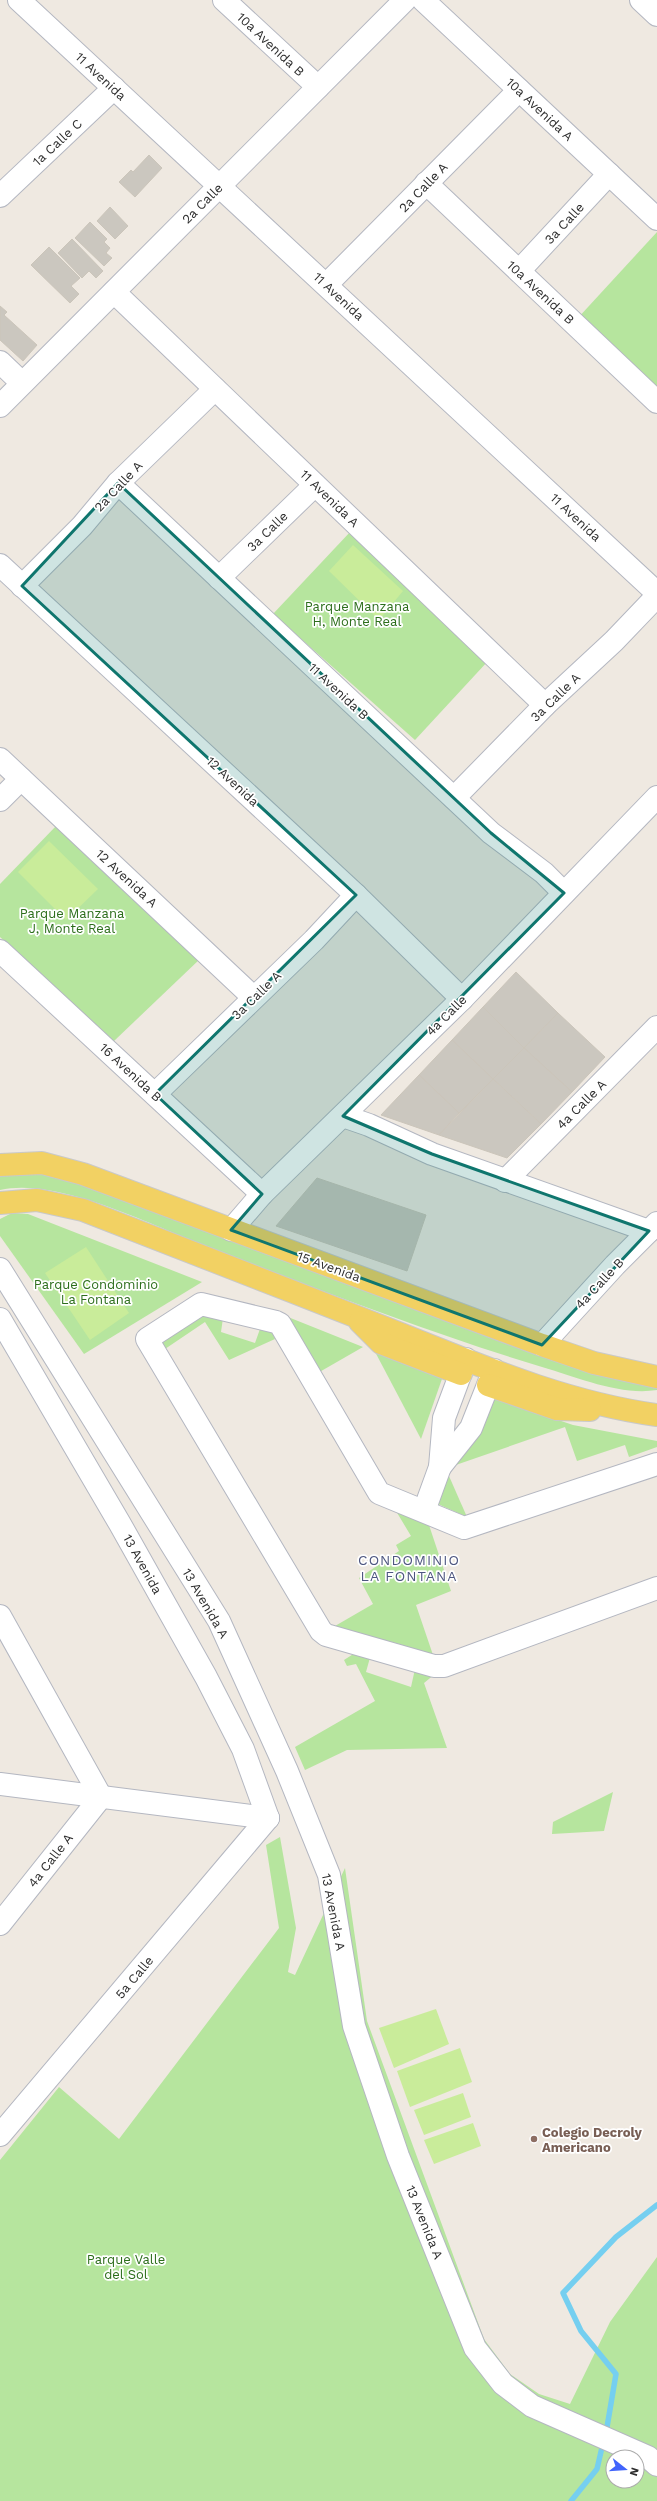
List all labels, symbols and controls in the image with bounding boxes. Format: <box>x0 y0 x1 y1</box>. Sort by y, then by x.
street label: 10a Avenida B <box>234 9 307 79</box>
street label: 11 Avenida <box>72 49 129 104</box>
street label: 10a Avenida A <box>503 75 576 144</box>
street label: 1a Calle C <box>30 116 85 169</box>
street label: 2a Calle A <box>396 159 451 215</box>
street label: 2a Calle <box>179 180 226 227</box>
street label: 3a Calle <box>542 200 587 247</box>
street label: 10a Avenida B <box>504 257 577 327</box>
street label: 11 Avenida <box>310 269 367 324</box>
street label: 2a Calle A <box>91 458 146 515</box>
street label: 11 Avenida A <box>297 467 362 530</box>
street label: 11 Avenida <box>547 490 604 545</box>
street label: 3a Calle <box>244 508 291 554</box>
park label: Parque Manzana H, Monte Real <box>305 599 410 629</box>
street label: 11 Avenida B <box>306 660 372 723</box>
street label: 3a Calle A <box>527 670 584 725</box>
street label: 12 Avenida <box>203 753 262 810</box>
street label: 12 Avenida A <box>93 846 161 911</box>
park label: Parque Manzana J, Monte Real <box>20 906 125 936</box>
street label: 3a Calle A <box>228 968 285 1023</box>
street label: 4a Calle <box>423 992 470 1039</box>
street label: 16 Avenida B <box>97 1040 165 1105</box>
street label: 4a Calle A <box>554 1076 609 1132</box>
street label: 15 Avenida <box>295 1248 363 1285</box>
street label: 4a Calle B <box>572 1255 627 1312</box>
park label: Parque Condominio La Fontana <box>34 1277 158 1307</box>
street label: 13 Avenida <box>120 1532 165 1597</box>
district label: CONDOMINIO LA FONTANA <box>358 1552 460 1584</box>
street label: 13 Avenida A <box>180 1566 232 1641</box>
street label: 4a Calle A <box>25 1830 76 1890</box>
street label: 13 Avenida A <box>319 1872 348 1952</box>
street label: 5a Calle <box>112 1953 156 2002</box>
place label: Colegio Decroly Americano <box>542 2125 643 2155</box>
marker: Colegio Decroly Americano <box>529 2134 539 2144</box>
street label: 13 Avenida A <box>403 2183 446 2262</box>
park label: Parque Valle del Sol <box>87 2252 165 2282</box>
north arrow <box>605 2449 645 2489</box>
text: N <box>627 2466 641 2478</box>

